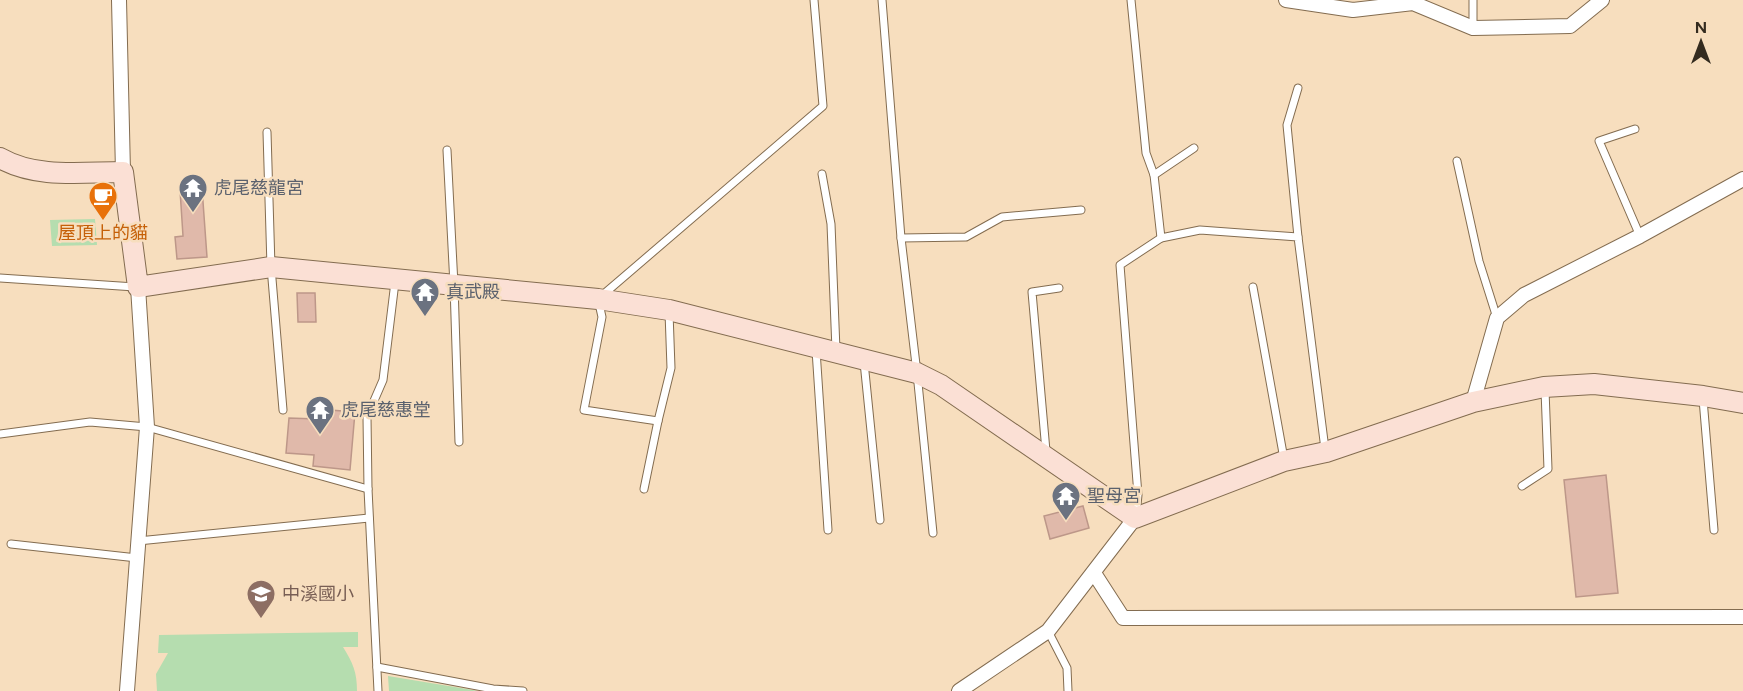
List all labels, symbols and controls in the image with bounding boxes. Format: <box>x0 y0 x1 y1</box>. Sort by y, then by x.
north arrow <box>1671 12 1731 72</box>
text: N <box>1695 18 1707 37</box>
temple icon: 虎尾慈龍宮 <box>177 172 209 214</box>
place label: 虎尾慈龍宮 <box>214 177 304 199</box>
cafe icon: 屋頂上的貓 <box>87 180 119 222</box>
place label: 屋頂上的貓 <box>58 222 148 244</box>
temple icon: 真武殿 <box>409 276 441 318</box>
place label: 真武殿 <box>446 281 500 303</box>
temple icon: 虎尾慈惠堂 <box>304 394 336 436</box>
place label: 虎尾慈惠堂 <box>341 399 431 421</box>
temple icon: 聖母宮 <box>1050 480 1082 522</box>
place label: 聖母宮 <box>1087 485 1141 507</box>
school or university icon: 中溪國小 <box>245 578 277 620</box>
place label: 中溪國小 <box>282 583 354 605</box>

